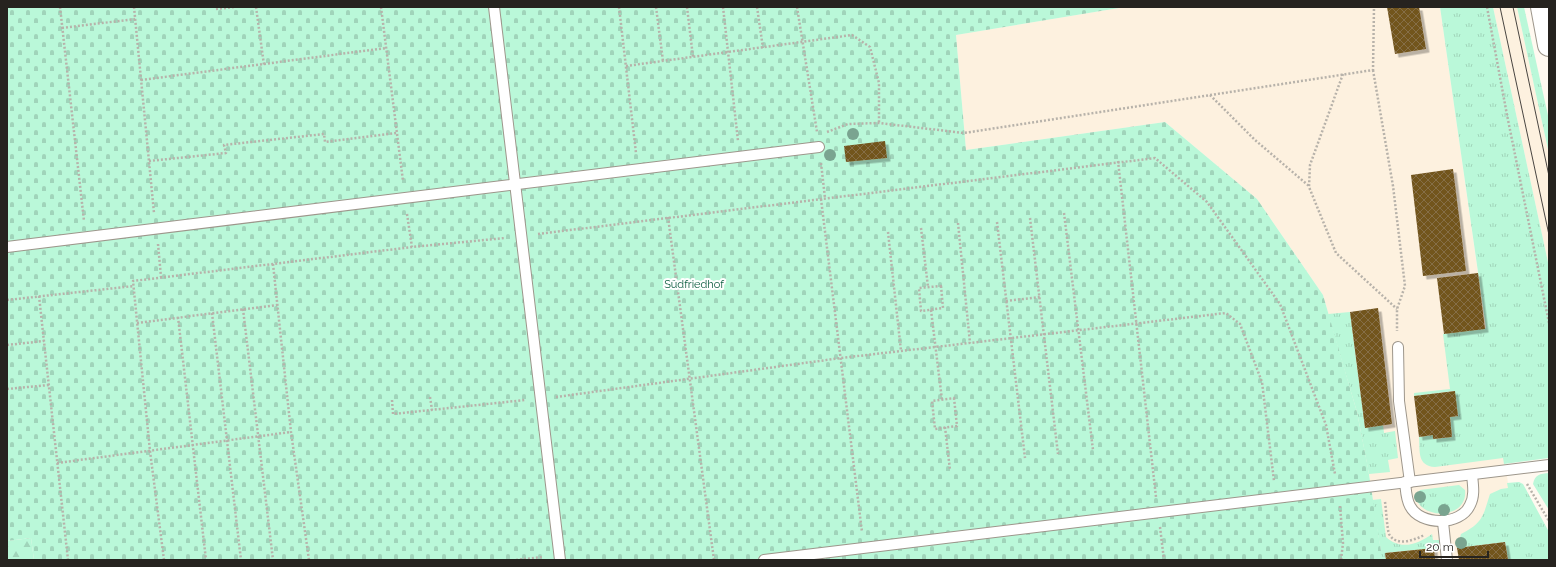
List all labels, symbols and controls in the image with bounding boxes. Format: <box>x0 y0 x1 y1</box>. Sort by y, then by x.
park label: Südfriedhof <box>664 278 724 291</box>
scale bar <box>1420 533 1488 559</box>
text: 20 m <box>1426 540 1454 554</box>

